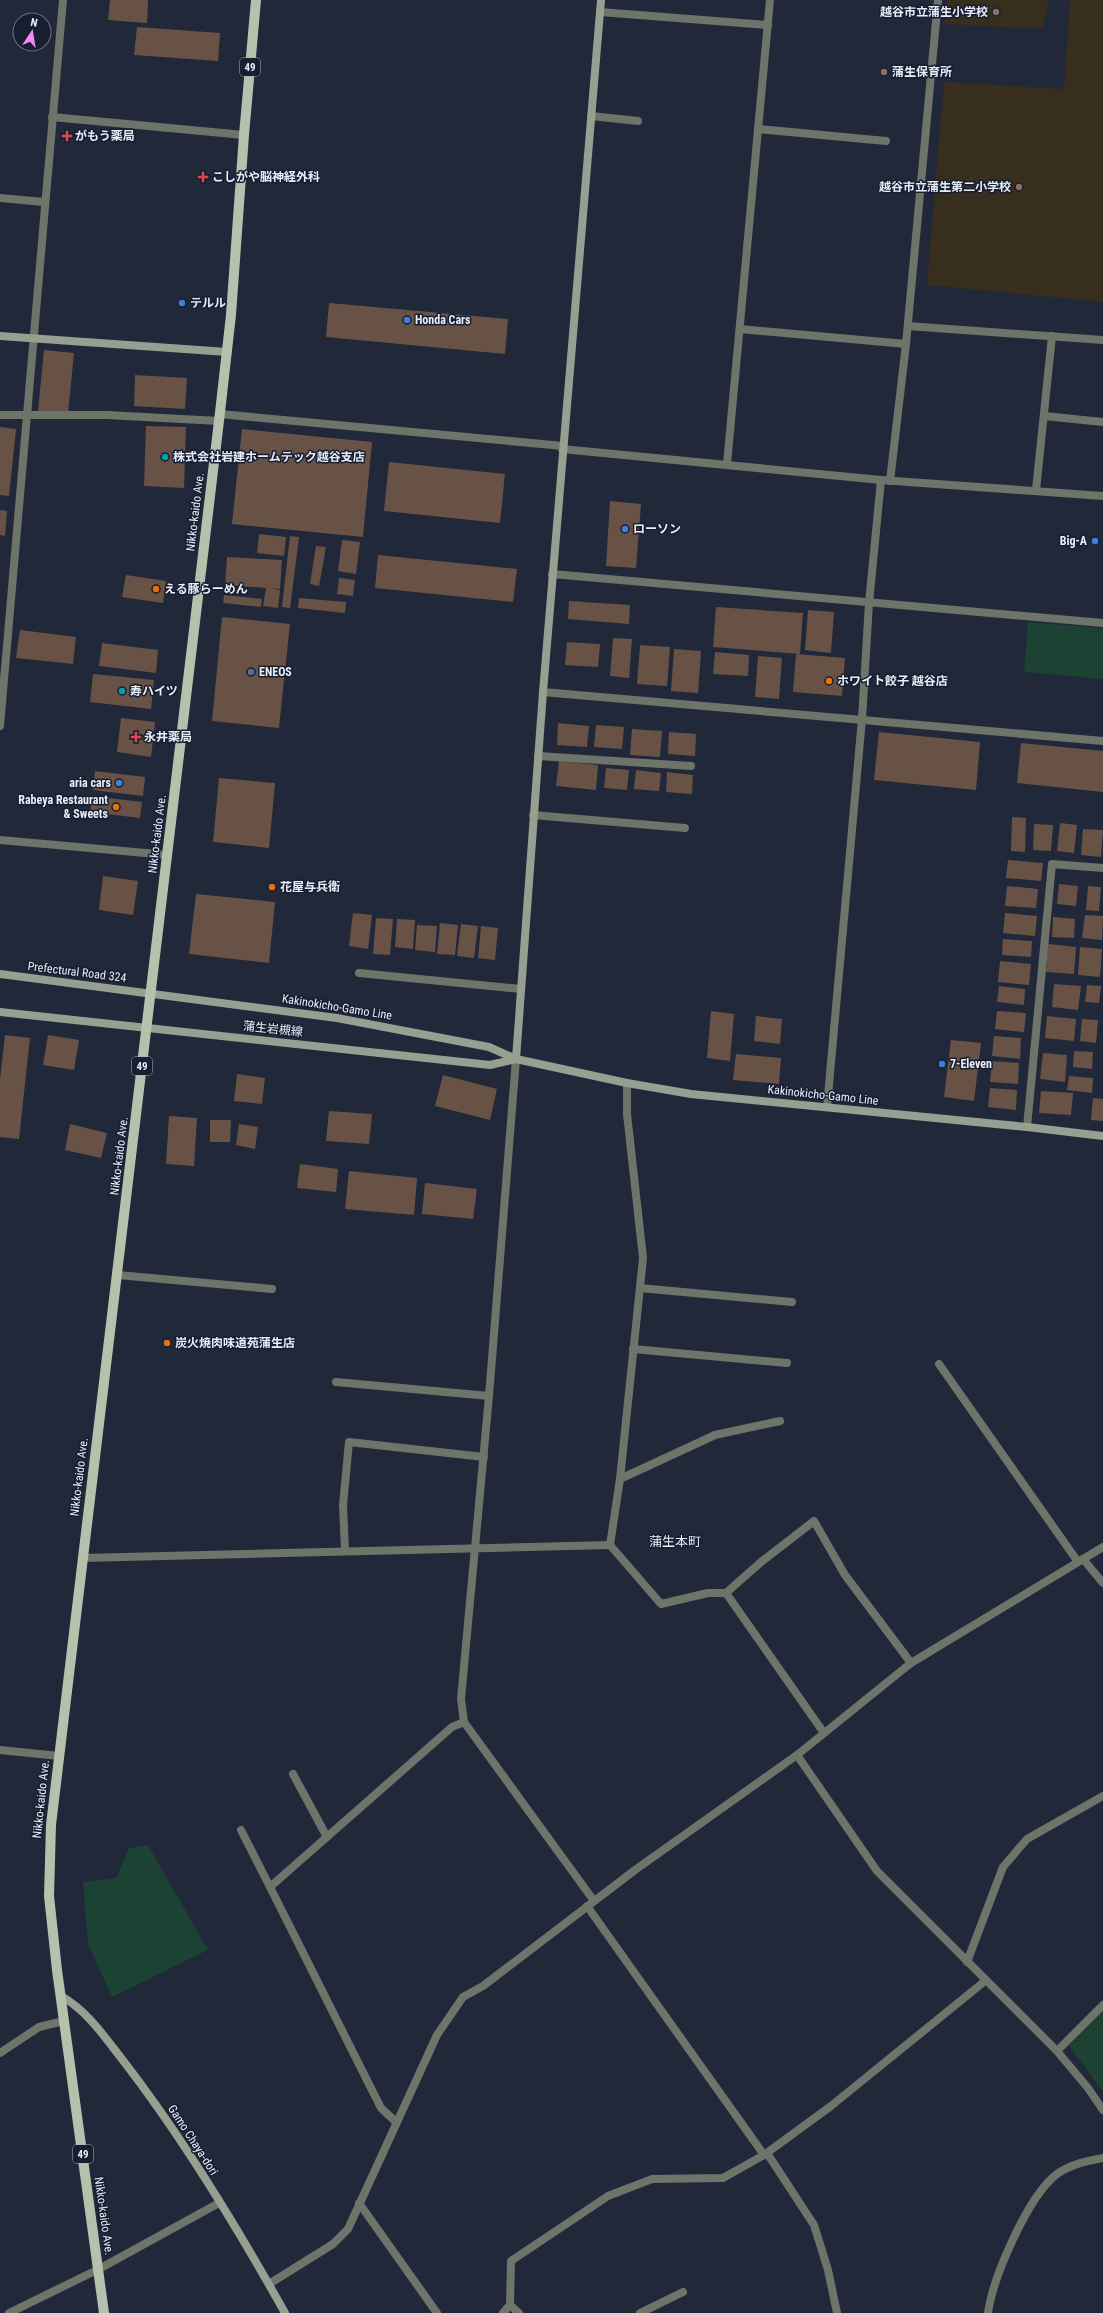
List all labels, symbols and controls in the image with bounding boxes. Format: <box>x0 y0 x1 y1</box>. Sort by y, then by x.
place label: 越谷市立蒲生小学校 <box>880 5 988 19</box>
marker: 越谷市立蒲生小学校 <box>991 7 1001 17</box>
north arrow <box>12 12 52 52</box>
text: N <box>29 16 39 30</box>
road number: 49 <box>240 58 260 76</box>
place label: 蒲生保育所 <box>892 65 952 79</box>
marker: 蒲生保育所 <box>879 67 889 77</box>
place label: がもう薬局 <box>75 129 135 143</box>
marker: がもう薬局 <box>62 131 72 141</box>
place label: こしがや脳神経外科 <box>212 170 320 184</box>
marker: こしがや脳神経外科 <box>197 171 209 183</box>
place label: 越谷市立蒲生第二小学校 <box>879 180 1011 194</box>
marker: 越谷市立蒲生第二小学校 <box>1014 182 1024 192</box>
place label: テルル <box>190 296 226 310</box>
marker: テルル <box>177 298 187 308</box>
place label: Honda Cars <box>415 313 471 327</box>
marker: Honda Cars <box>402 315 412 325</box>
place label: 株式会社岩建ホームテック越谷支店 <box>173 450 365 464</box>
marker: 株式会社岩建ホームテック越谷支店 <box>160 452 170 462</box>
street label: Nikko-kaido Ave. <box>183 472 207 552</box>
place label: ローソン <box>633 522 681 536</box>
marker: ローソン <box>620 524 630 534</box>
place label: Big-A <box>1060 534 1088 548</box>
marker: Big-A <box>1090 536 1100 546</box>
place label: える豚らーめん <box>164 582 248 596</box>
marker: える豚らーめん <box>151 584 161 594</box>
place label: ENEOS <box>259 665 292 679</box>
marker: ENEOS <box>246 667 256 677</box>
place label: ホワイト餃子 越谷店 <box>837 674 948 688</box>
marker: ホワイト餃子 越谷店 <box>824 676 834 686</box>
place label: 寿ハイツ <box>130 684 178 698</box>
marker: 寿ハイツ <box>117 686 127 696</box>
place label: 永井薬局 <box>144 730 192 744</box>
marker: 永井薬局 <box>131 732 141 742</box>
place label: aria cars <box>69 776 112 790</box>
marker: aria cars <box>114 778 124 788</box>
place label: Rabeya Restaurant & Sweets <box>18 793 109 821</box>
street label: Nikko-kaido Ave. <box>145 794 169 874</box>
marker: Rabeya Restaurant & Sweets <box>111 802 121 812</box>
place label: 花屋与兵衛 <box>280 880 340 894</box>
marker: 花屋与兵衛 <box>267 882 277 892</box>
street label: Prefectural Road 324 <box>27 959 127 985</box>
street label: Kakinokicho-Gamo Line <box>281 991 393 1023</box>
street label: 蒲生岩槻線 <box>242 1019 304 1039</box>
road number: 49 <box>132 1057 152 1075</box>
place label: 7-Eleven <box>950 1057 992 1071</box>
marker: 7-Eleven <box>937 1059 947 1069</box>
street label: Kakinokicho-Gamo Line <box>767 1082 879 1108</box>
street label: Nikko-kaido Ave. <box>107 1116 131 1196</box>
place label: 炭火焼肉味道苑蒲生店 <box>175 1336 295 1350</box>
marker: 炭火焼肉味道苑蒲生店 <box>162 1338 172 1348</box>
street label: Nikko-kaido Ave. <box>67 1437 91 1517</box>
district label: 蒲生本町 <box>649 1534 701 1549</box>
street label: Nikko-kaido Ave. <box>30 1759 52 1839</box>
street label: Gamo Chaya-dori <box>165 2102 221 2178</box>
road number: 49 <box>73 2145 93 2163</box>
street label: Nikko-kaido Ave. <box>92 2176 116 2256</box>

